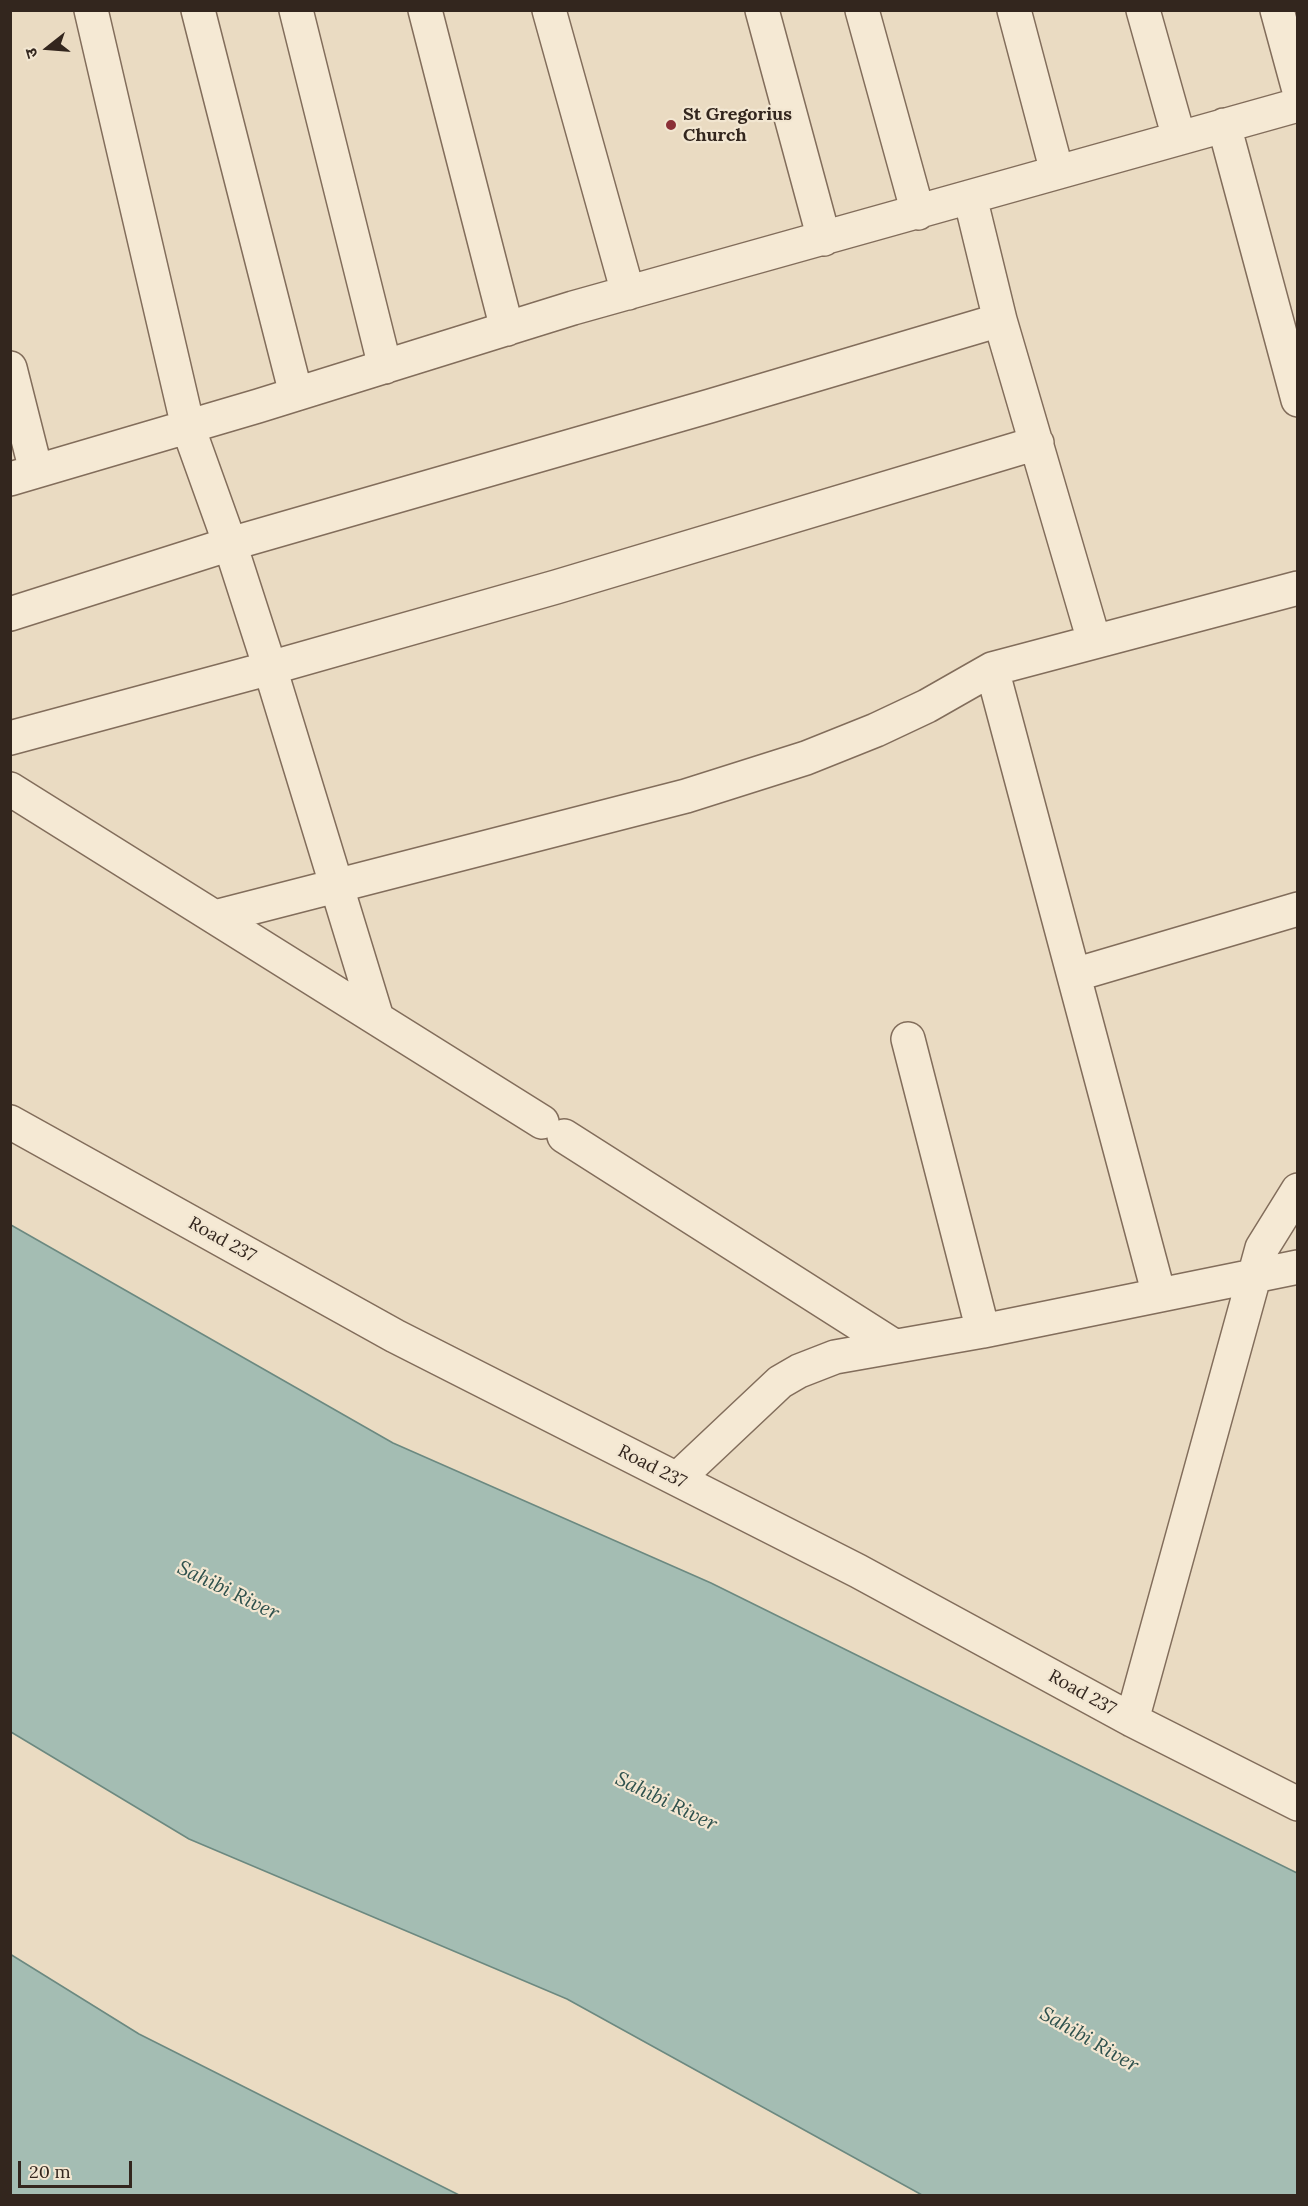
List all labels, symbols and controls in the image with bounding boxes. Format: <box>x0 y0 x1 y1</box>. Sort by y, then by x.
north arrow <box>18 18 78 78</box>
text: उ <box>20 46 42 61</box>
place label: St Gregorius Church <box>683 104 792 146</box>
marker: St Gregorius Church <box>664 118 678 132</box>
street label: Road 237 <box>184 1213 260 1267</box>
street label: Road 237 <box>614 1441 690 1493</box>
water label: Sahibi River <box>173 1556 283 1626</box>
street label: Road 237 <box>1044 1666 1120 1720</box>
water label: Sahibi River <box>611 1767 721 1837</box>
water label: Sahibi River <box>1035 2002 1143 2078</box>
scale bar <box>21 2149 135 2187</box>
text: 20 m <box>29 2160 71 2183</box>

